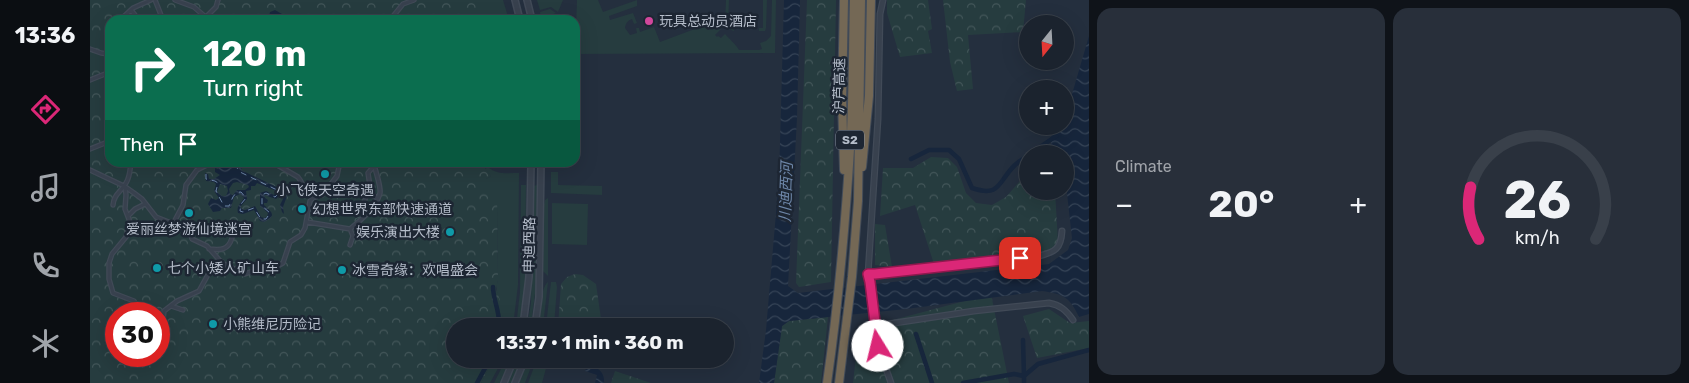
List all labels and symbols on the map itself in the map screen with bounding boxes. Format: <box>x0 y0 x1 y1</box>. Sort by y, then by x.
place label: 玩具总动员酒店 <box>659 13 757 30</box>
marker: 玩具总动员酒店 <box>643 15 655 27</box>
north arrow <box>1019 15 1074 70</box>
street label: 沪芦高速 <box>831 58 848 114</box>
road number: S2 <box>836 130 864 150</box>
water label: 川迪西河 <box>776 159 796 222</box>
marker: 小飞侠天空奇遇 <box>319 168 331 180</box>
place label: 小飞侠天空奇遇 <box>276 182 374 199</box>
place label: 幻想世界东部快速通道 <box>312 201 452 218</box>
marker: 幻想世界东部快速通道 <box>296 203 308 215</box>
marker: 爱丽丝梦游仙境迷宫 <box>183 207 195 219</box>
street label: 申迪西路 <box>521 217 538 273</box>
place label: 爱丽丝梦游仙境迷宫 <box>126 221 252 238</box>
place label: 娱乐演出大楼 <box>356 224 440 241</box>
marker: 娱乐演出大楼 <box>444 226 456 238</box>
pin <box>999 237 1041 279</box>
place label: 七个小矮人矿山车 <box>167 260 279 277</box>
marker: 七个小矮人矿山车 <box>151 262 163 274</box>
place label: 冰雪奇缘：欢唱盛会 <box>352 262 478 279</box>
marker: 冰雪奇缘：欢唱盛会 <box>336 264 348 276</box>
speed limit sign: 30 <box>105 302 170 367</box>
place label: 小熊维尼历险记 <box>223 316 321 333</box>
marker: 小熊维尼历险记 <box>207 318 219 330</box>
position arrow <box>851 319 903 371</box>

